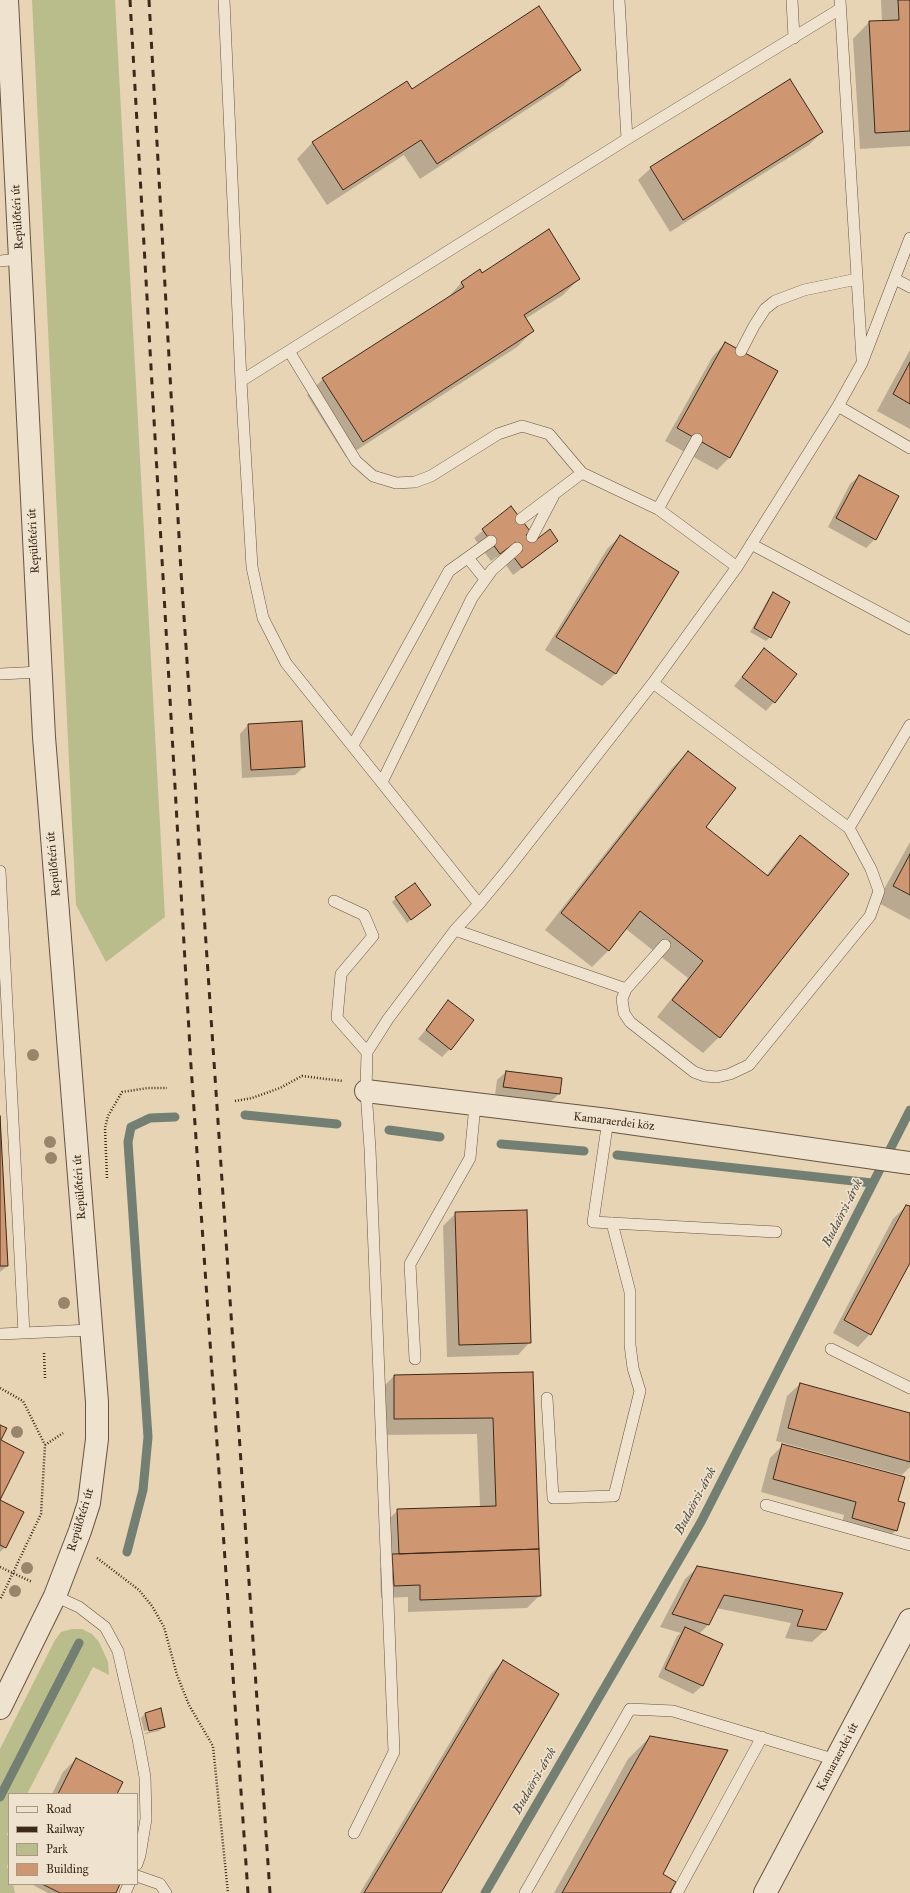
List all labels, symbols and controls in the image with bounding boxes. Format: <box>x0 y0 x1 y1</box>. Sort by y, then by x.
street label: Repülőtéri út <box>9 184 27 250</box>
street label: Repülőtéri út <box>25 508 43 574</box>
street label: Repülőtéri út <box>44 831 64 897</box>
street label: Kamaraerdei köz <box>573 1110 655 1134</box>
street label: Repülőtéri út <box>71 1154 89 1220</box>
water label: Budaörsi-árok <box>819 1177 867 1249</box>
water label: Budaörsi-árok <box>672 1465 720 1537</box>
street label: Repülőtéri út <box>65 1487 97 1553</box>
street label: Kamaraerdei út <box>814 1720 862 1794</box>
water label: Budaörsi-árok <box>510 1745 560 1817</box>
legend <box>8 1793 138 1885</box>
text: Road <box>46 1802 72 1816</box>
text: Railway <box>46 1822 84 1836</box>
text: Park <box>46 1842 68 1856</box>
text: Building <box>46 1862 88 1876</box>

